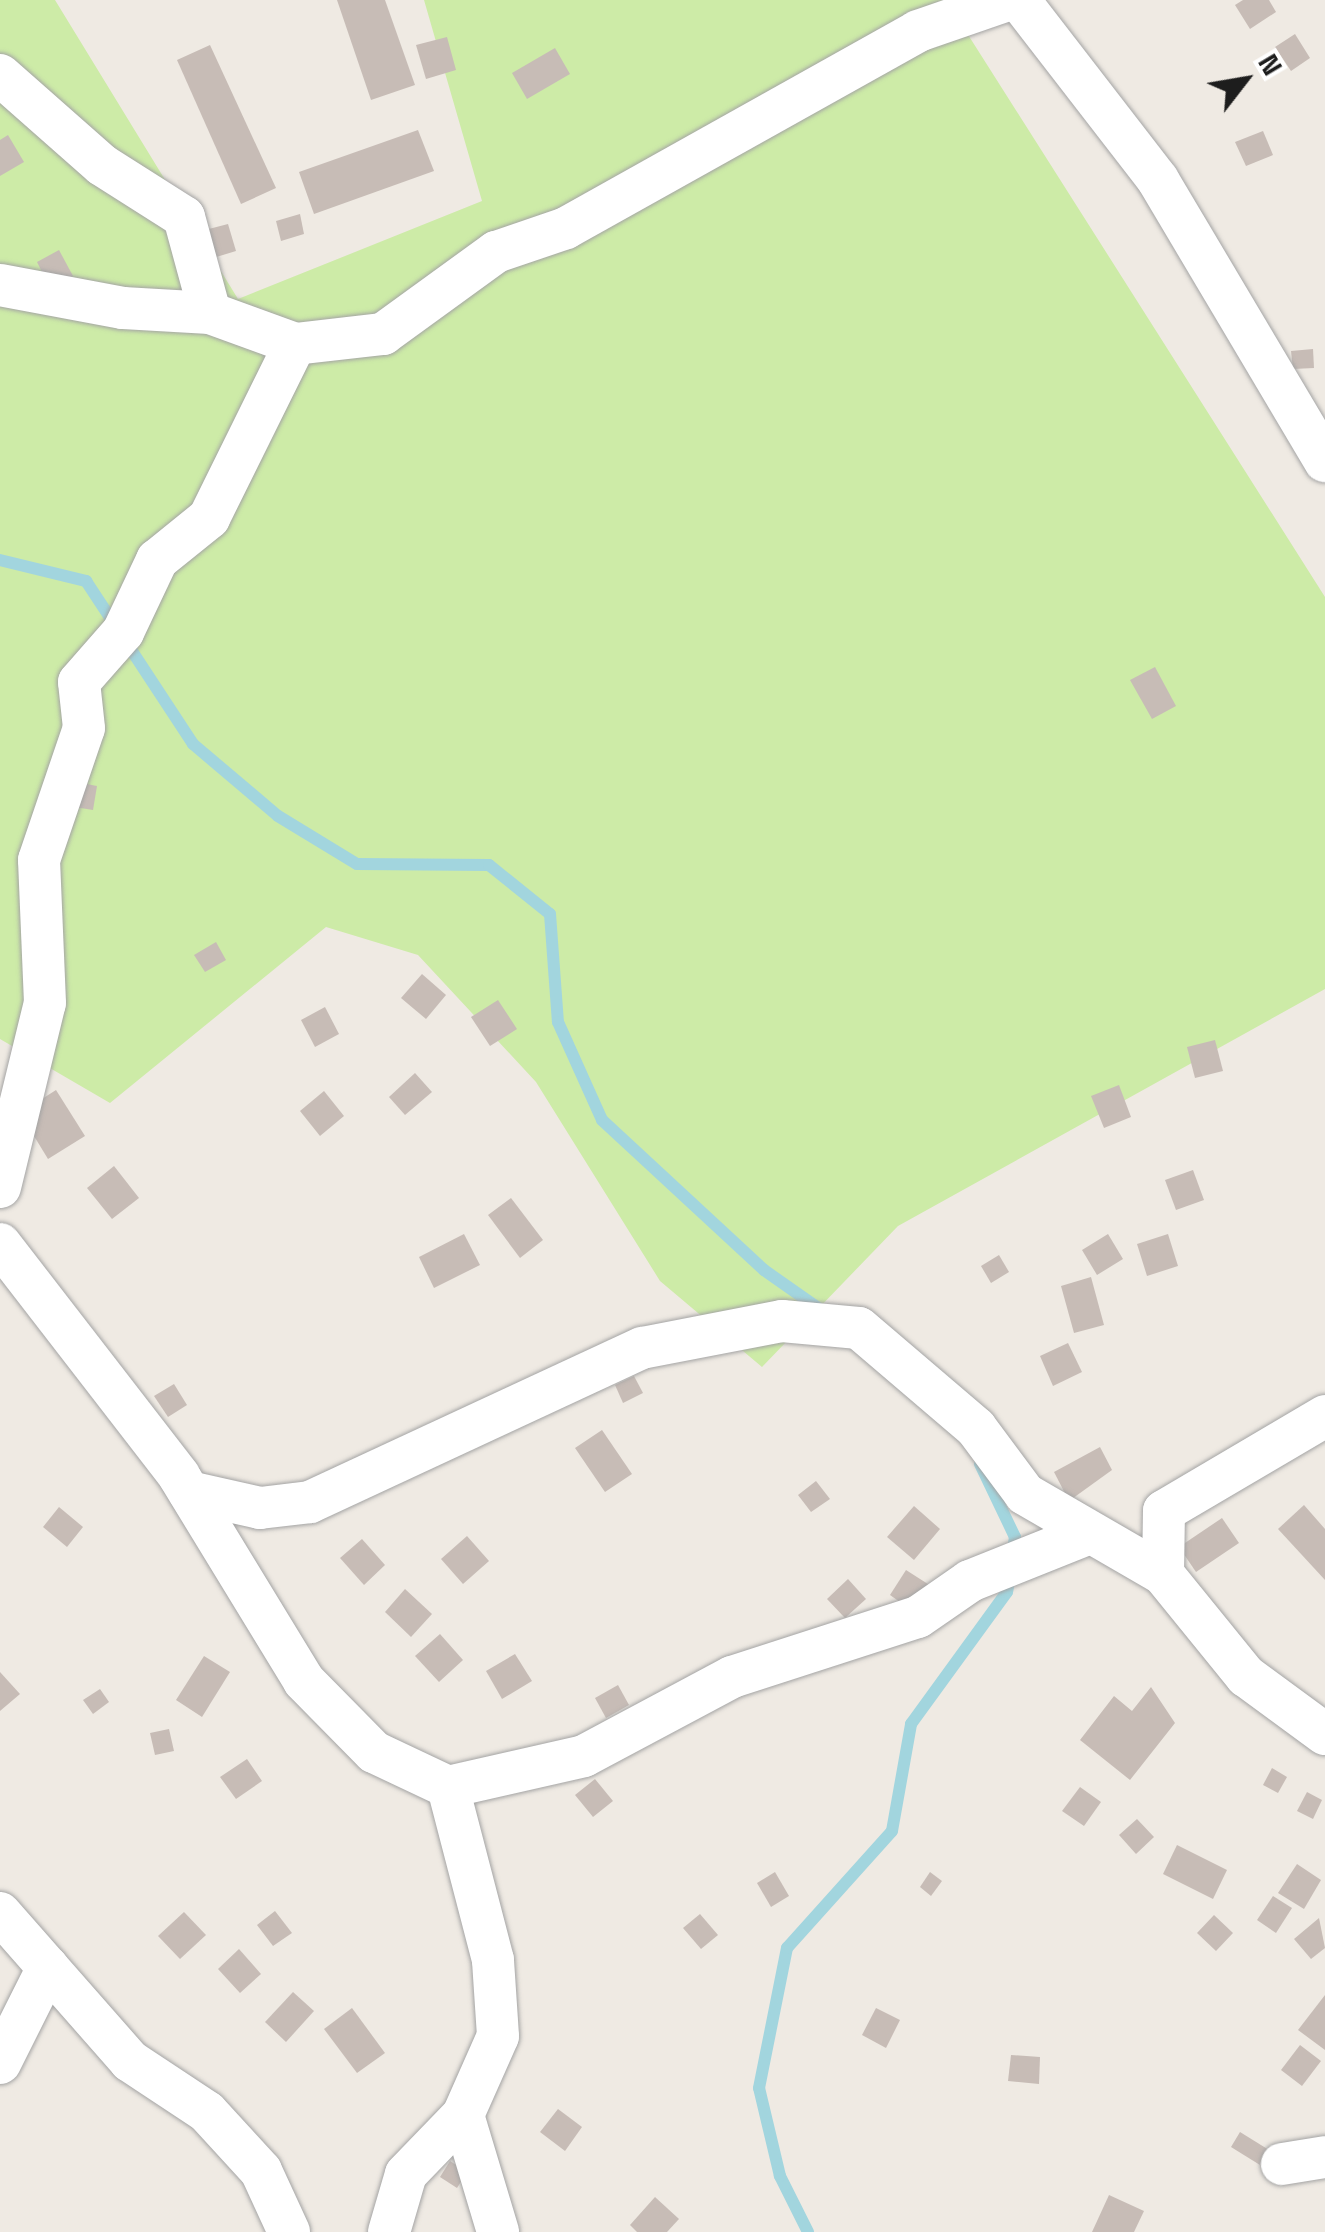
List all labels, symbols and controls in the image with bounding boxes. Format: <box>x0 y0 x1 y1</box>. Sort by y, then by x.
north arrow <box>1195 30 1295 130</box>
text: N <box>1250 47 1291 82</box>

